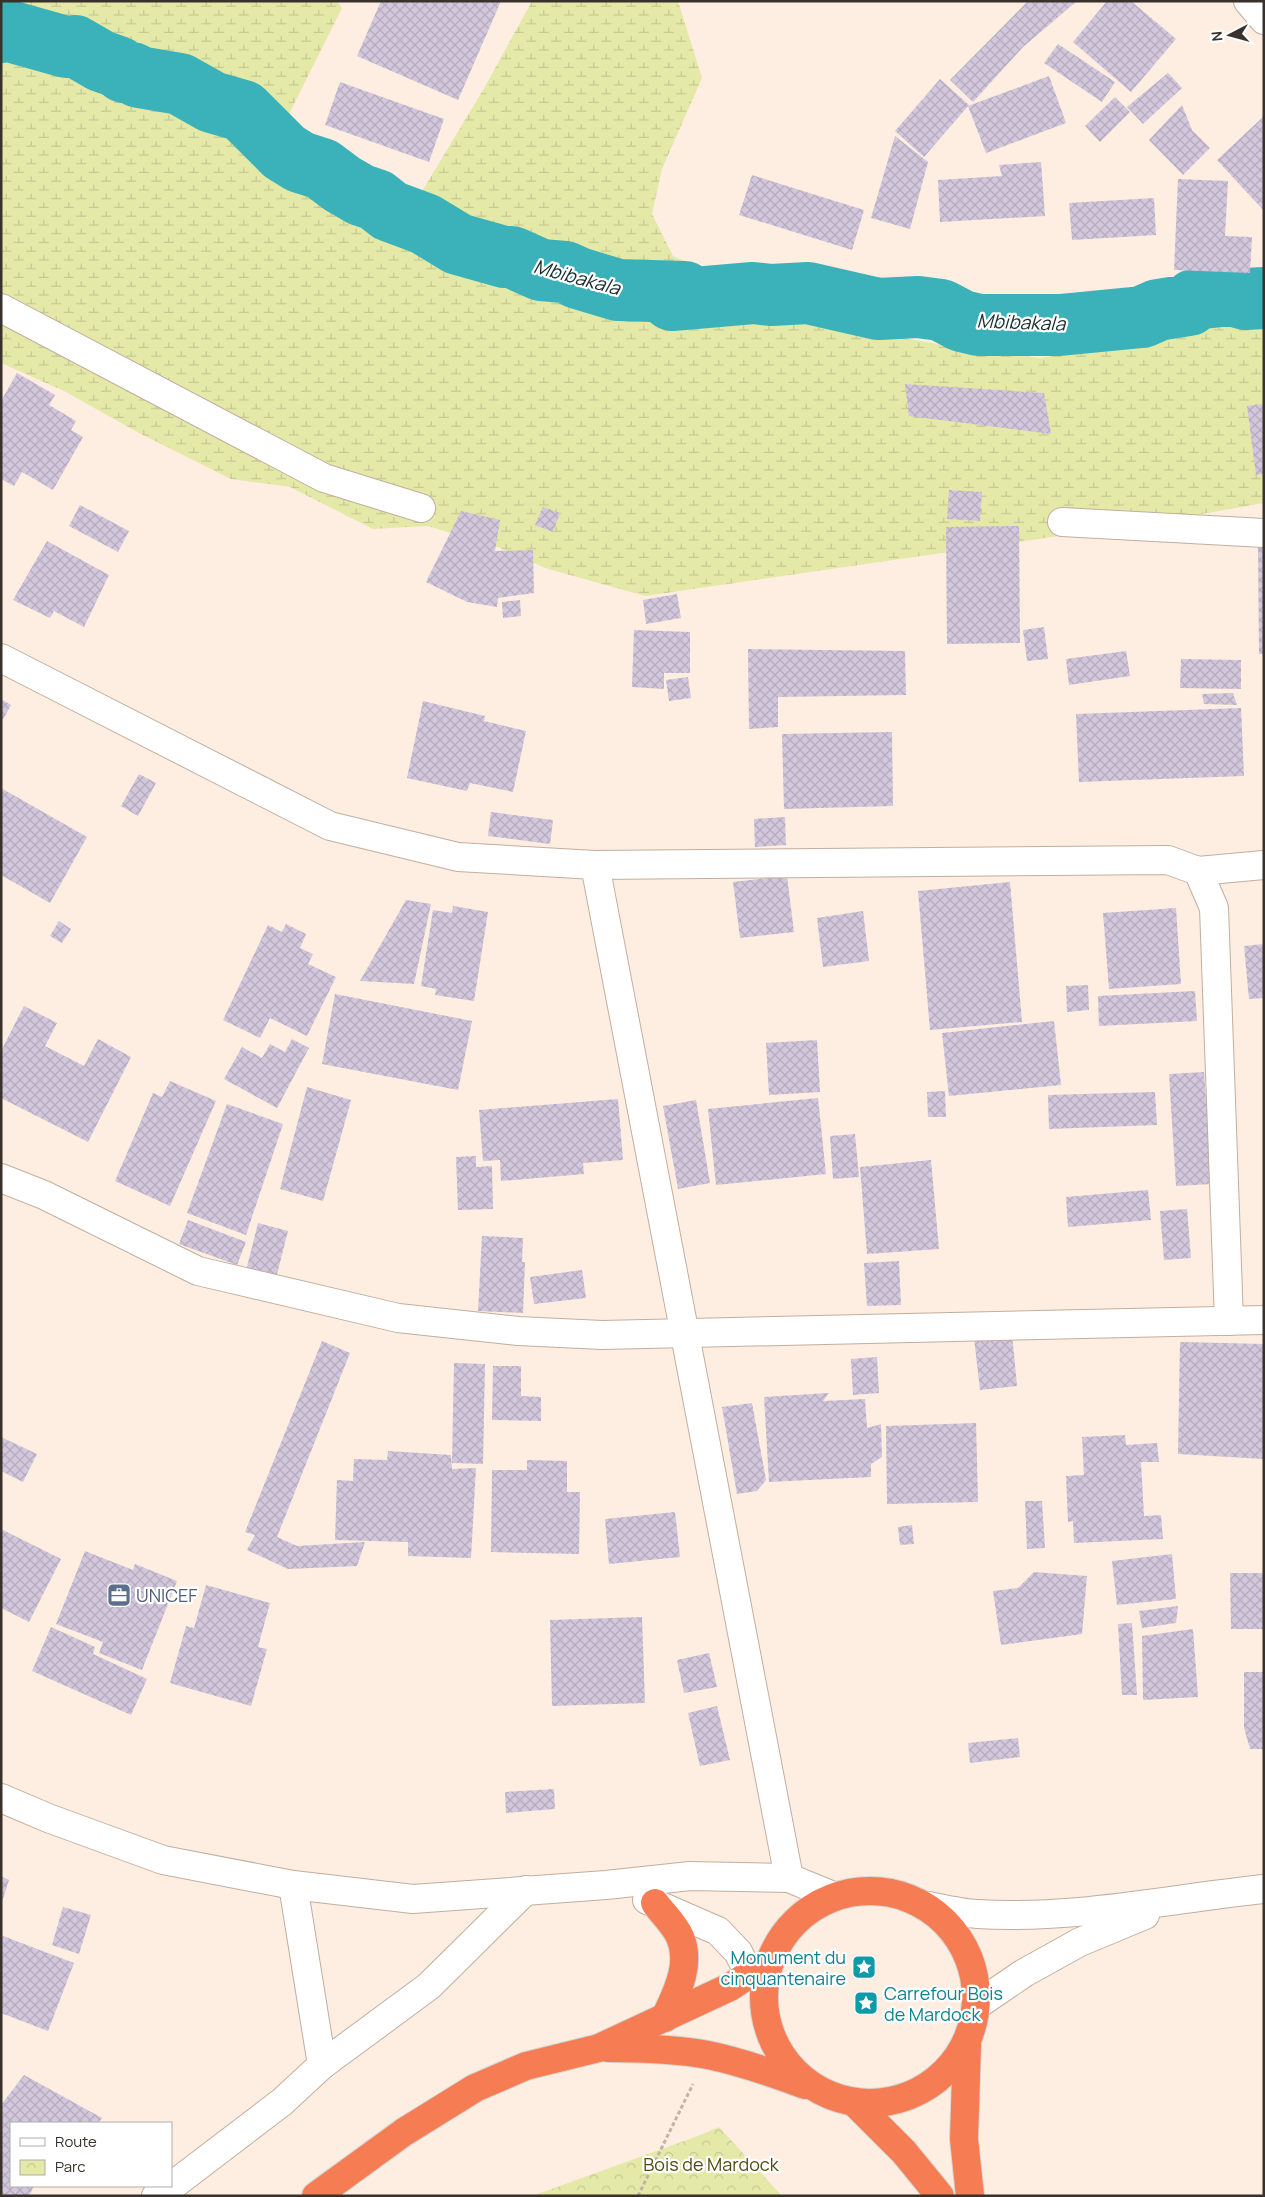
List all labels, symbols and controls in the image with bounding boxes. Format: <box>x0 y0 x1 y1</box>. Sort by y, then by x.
north arrow <box>1205 10 1255 60</box>
text: N <box>1207 30 1227 42</box>
water label: Mbibakala <box>531 253 624 301</box>
water label: Mbibakala <box>976 307 1067 337</box>
office icon: UNICEF <box>106 1582 132 1608</box>
place label: UNICEF <box>136 1583 197 1607</box>
place label: Monument du cinquantenaire <box>721 1945 846 1990</box>
place icon: Monument du cinquantenaire <box>851 1954 877 1980</box>
place label: Carrefour Bois de Mardock <box>884 1981 1003 2026</box>
place icon: Carrefour Bois de Mardock <box>853 1990 879 2016</box>
legend <box>10 2122 172 2187</box>
text: Route <box>55 2131 97 2152</box>
park label: Bois de Mardock <box>643 2152 780 2176</box>
text: Parc <box>55 2156 86 2177</box>

